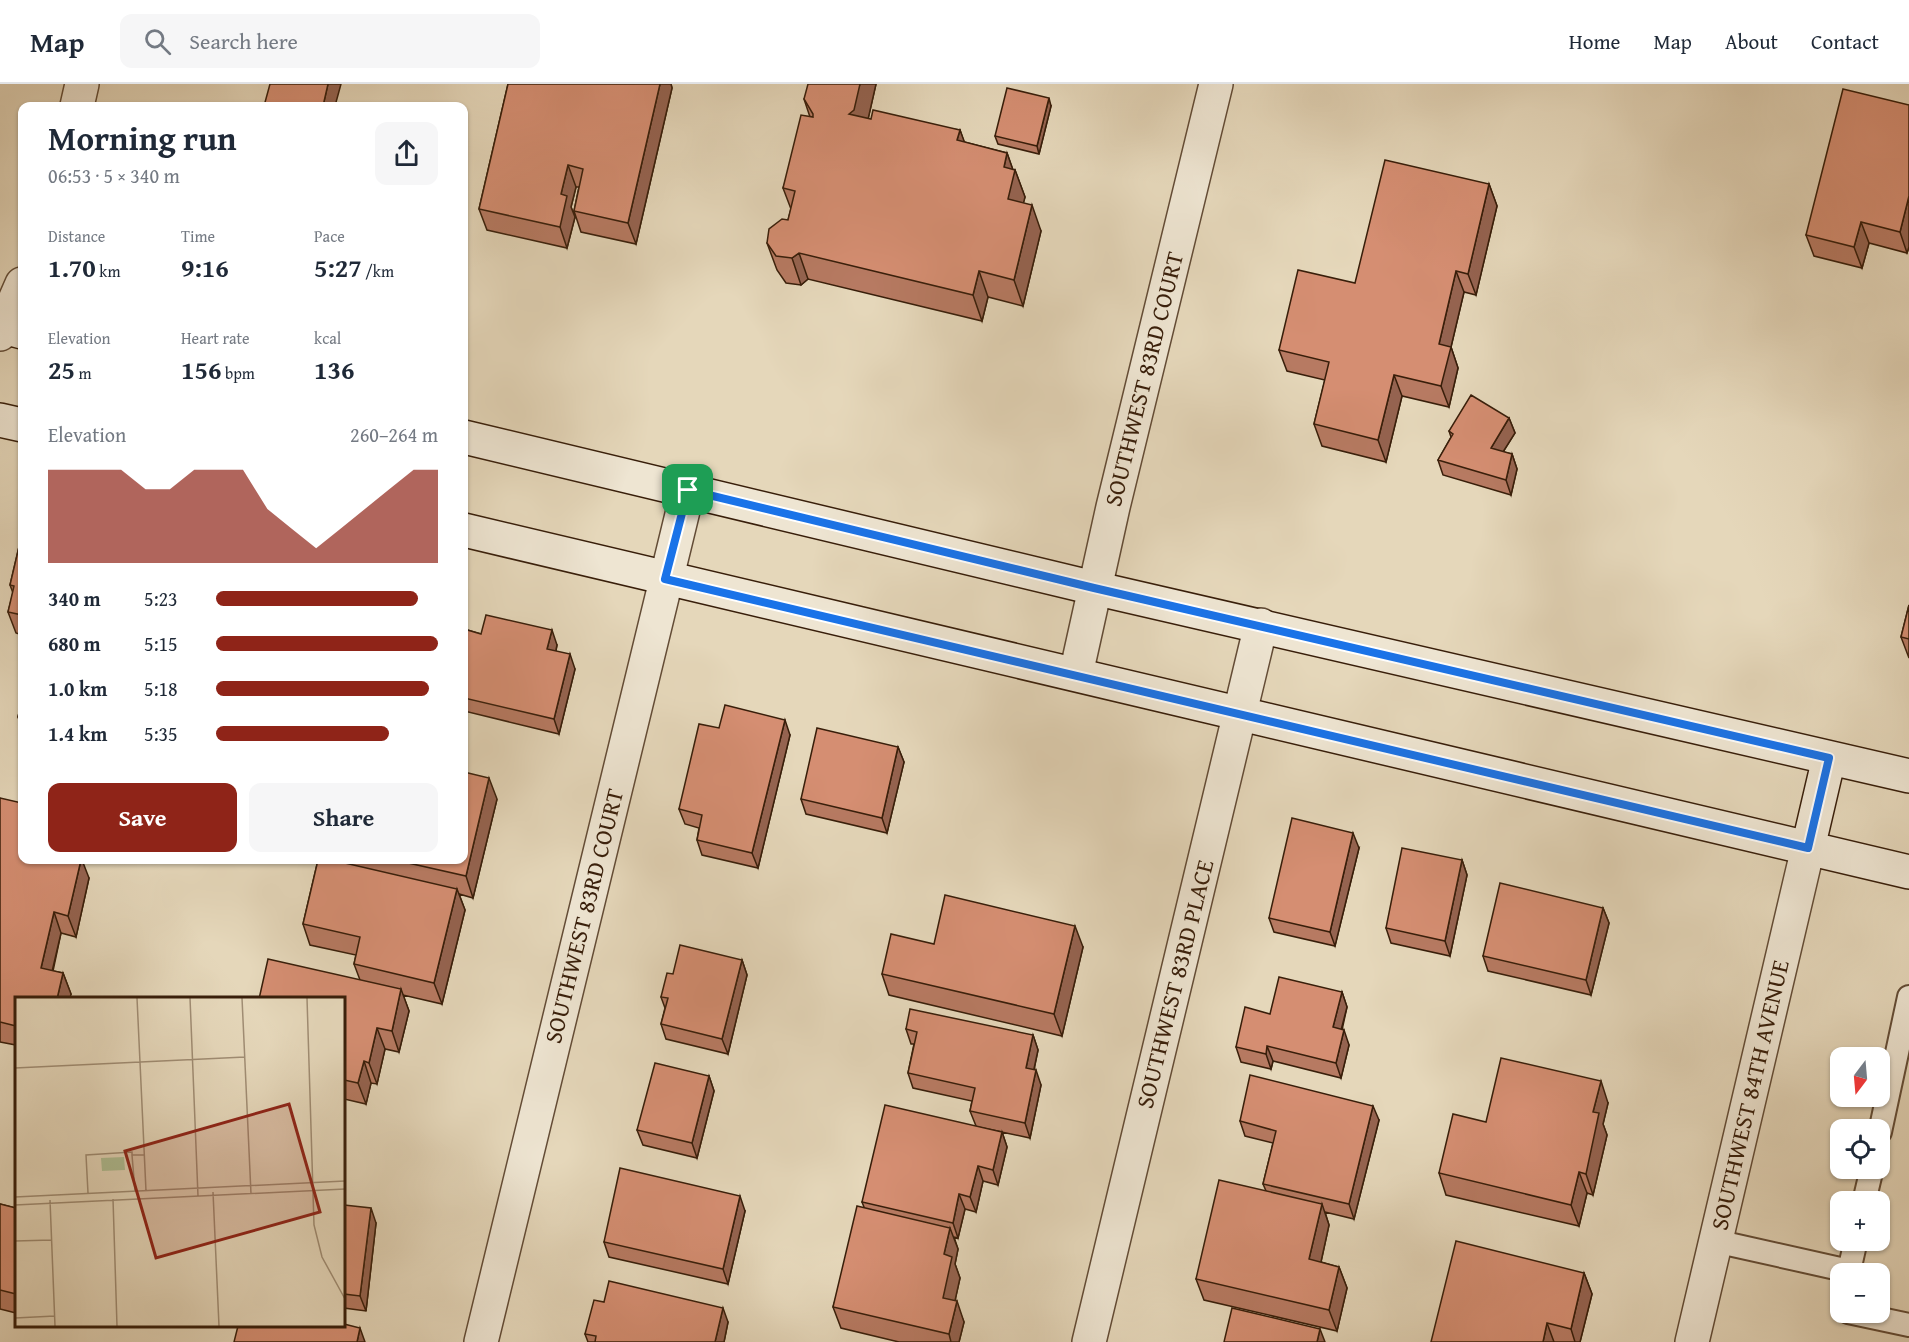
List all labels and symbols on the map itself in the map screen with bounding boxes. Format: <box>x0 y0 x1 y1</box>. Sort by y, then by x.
street label: SOUTHWEST 83RD COURT <box>1095 248 1192 510</box>
pin <box>662 464 713 515</box>
street label: SOUTHWEST 83RD COURT <box>535 785 632 1047</box>
street label: SOUTHWEST 83RD PLACE <box>1127 856 1222 1112</box>
street label: SOUTHWEST 84TH AVENUE <box>1701 956 1798 1234</box>
inset map <box>15 997 345 1327</box>
north arrow <box>1830 1047 1890 1107</box>

